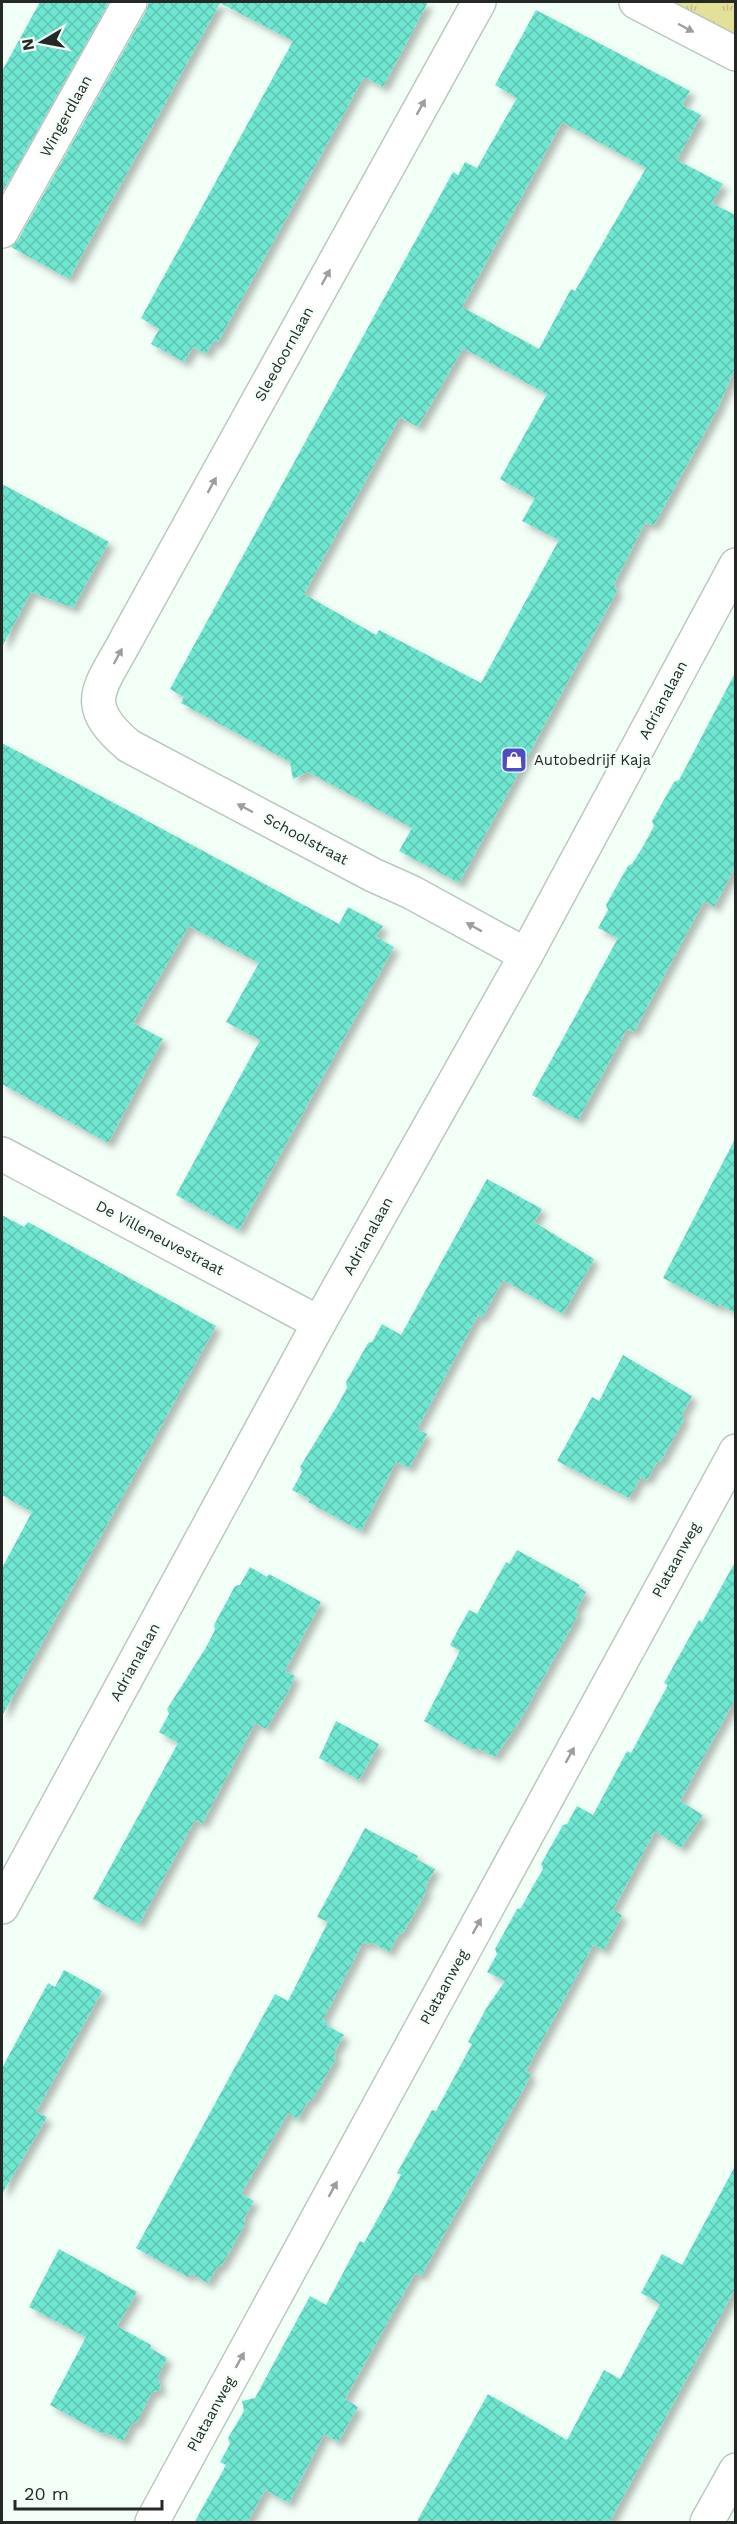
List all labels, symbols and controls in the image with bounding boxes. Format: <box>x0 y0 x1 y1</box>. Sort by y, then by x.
north arrow <box>12 12 72 72</box>
one-way arrow <box>678 23 695 33</box>
text: N <box>17 37 38 52</box>
street label: Wingerdlaan <box>36 72 96 160</box>
one-way arrow <box>416 98 426 115</box>
one-way arrow <box>321 269 331 286</box>
street label: Sleedoornlaan <box>251 304 317 404</box>
one-way arrow <box>207 476 217 493</box>
one-way arrow <box>113 647 123 664</box>
street label: Adrianalaan <box>635 658 691 742</box>
shop icon: Autobedrijf Kaja <box>499 745 529 775</box>
place label: Autobedrijf Kaja <box>534 751 651 769</box>
one-way arrow <box>237 803 254 813</box>
street label: Schoolstraat <box>261 809 352 869</box>
one-way arrow <box>466 922 483 932</box>
street label: Adrianalaan <box>339 1194 397 1278</box>
street label: De Villeneuvestraat <box>93 1197 228 1280</box>
street label: Plataanweg <box>648 1519 704 1601</box>
street label: Adrianalaan <box>106 1620 164 1704</box>
one-way arrow <box>565 1746 575 1763</box>
one-way arrow <box>472 1917 482 1934</box>
street label: Plataanweg <box>416 1946 472 2028</box>
one-way arrow <box>328 2180 338 2197</box>
one-way arrow <box>235 2352 245 2369</box>
street label: Plataanweg <box>183 2373 239 2455</box>
scale bar <box>15 2473 162 2511</box>
text: 20 m <box>24 2483 69 2504</box>

